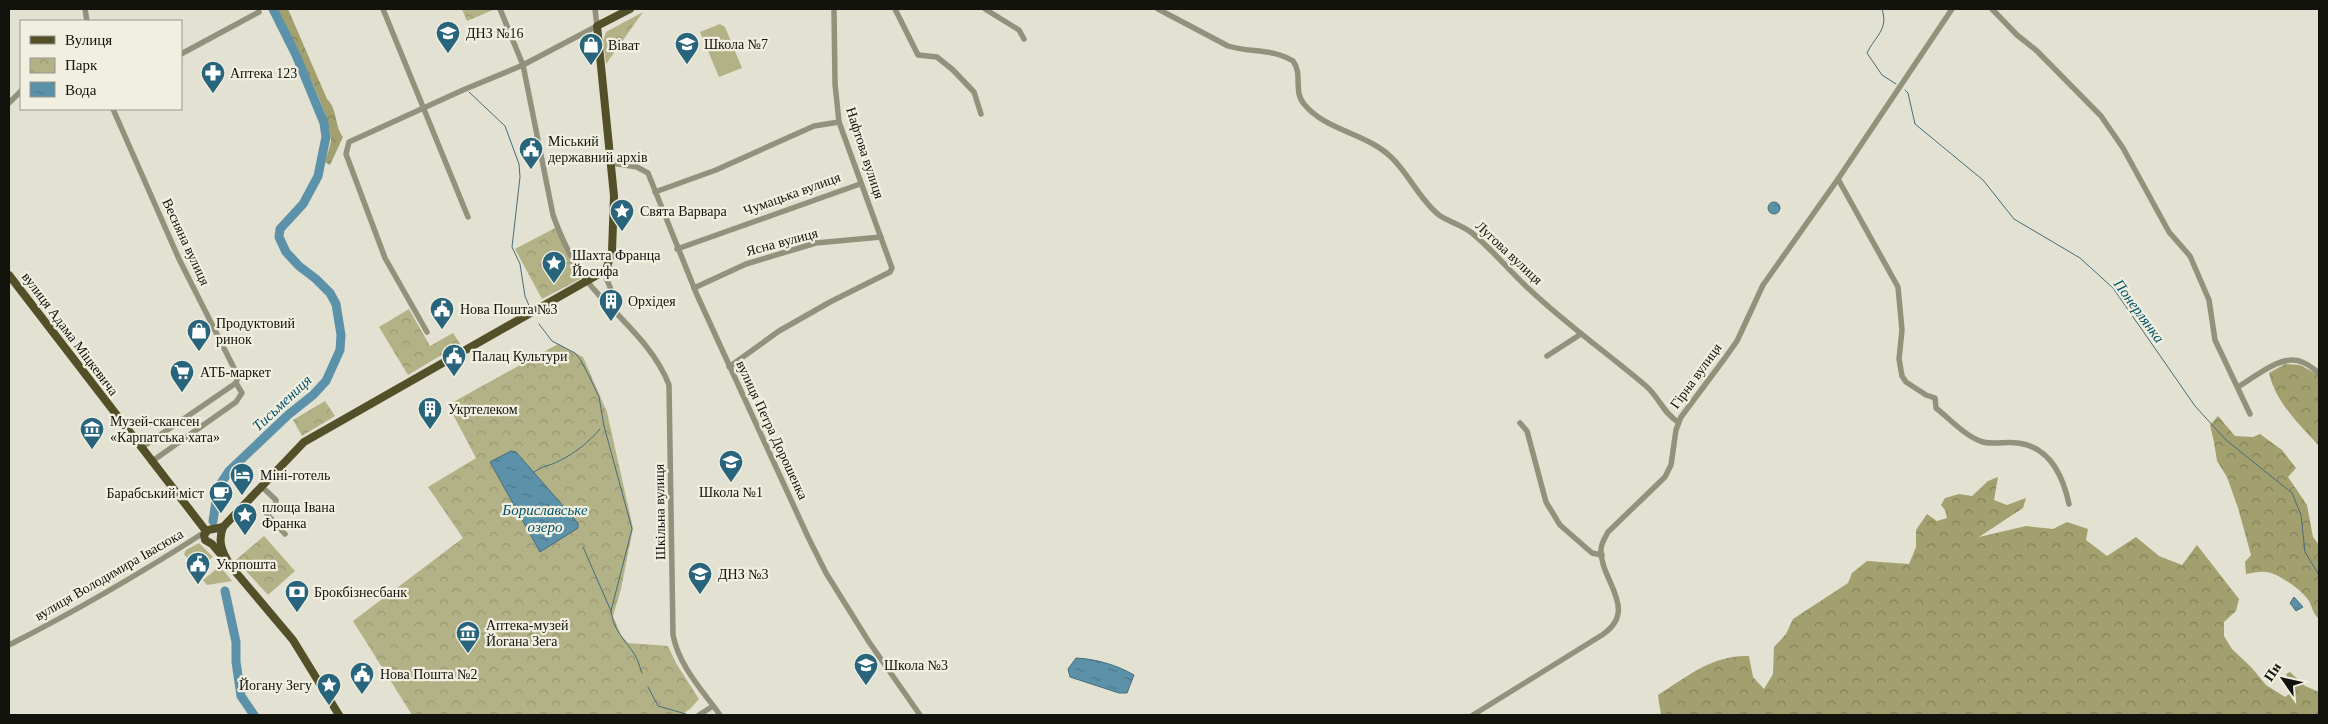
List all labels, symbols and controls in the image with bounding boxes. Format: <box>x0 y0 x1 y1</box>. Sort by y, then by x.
legend <box>20 20 182 110</box>
school or university icon: ДНЗ №16 <box>435 20 461 54</box>
place label: ДНЗ №16 <box>466 26 524 41</box>
school or university icon: Школа №7 <box>674 31 700 65</box>
text: Вулиця <box>65 32 112 48</box>
shop icon: Віват <box>578 32 604 66</box>
place label: Школа №7 <box>704 37 768 52</box>
place label: Віват <box>608 38 640 53</box>
text: Парк <box>65 57 98 73</box>
pharmacy icon: Аптека 123 <box>200 60 226 94</box>
place label: Аптека 123 <box>230 66 297 81</box>
text: Вода <box>65 82 97 98</box>
street label: Нафтова вулиця <box>843 105 887 201</box>
place label: Міський державний архів <box>548 134 648 165</box>
public building icon: Міський державний архів <box>518 136 544 170</box>
street label: Чумацька вулиця <box>742 169 843 218</box>
street label: Весняна вулиця <box>159 196 213 288</box>
place icon: Свята Варвара <box>609 198 635 232</box>
place label: Свята Варвара <box>640 204 727 219</box>
street label: Лугова вулиця <box>1473 218 1546 288</box>
street label: Ясна вулиця <box>744 225 820 259</box>
place label: Шахта Франца Йосифа <box>572 248 661 279</box>
place icon: Шахта Франца Йосифа <box>541 250 567 284</box>
street label: вулиця Адама Міцкевича <box>19 270 122 399</box>
water label: Понерлянка <box>2110 275 2167 346</box>
building icon: Орхідея <box>598 288 624 322</box>
place label: Орхідея <box>628 294 676 309</box>
public building icon: Нова Пошта №3 <box>429 296 455 330</box>
place label: Нова Пошта №3 <box>460 302 558 317</box>
place label: Продуктовий ринок <box>216 316 295 347</box>
shop icon: Продуктовий ринок <box>186 318 212 352</box>
street label: Гірна вулиця <box>1667 340 1725 412</box>
public building icon: Палац Культури <box>441 343 467 377</box>
place label: Палац Культури <box>472 349 568 364</box>
street label: вулиця Петра Дорошенка <box>733 358 811 503</box>
supermarket icon: АТБ-маркет <box>169 359 195 393</box>
place label: АТБ-маркет <box>200 365 271 380</box>
water label: Тисьмениця <box>249 372 315 434</box>
building icon: Укртелеком <box>417 396 443 430</box>
place label: Укртелеком <box>448 402 518 417</box>
place label: Музей-скансен «Карпатська хата» <box>110 414 220 445</box>
museum icon: Музей-скансен «Карпатська хата» <box>79 416 105 450</box>
school or university icon: Школа №1 <box>718 449 744 483</box>
hotel icon: Міні-готель <box>229 462 255 496</box>
street label: Шкільна вулиця <box>652 463 668 560</box>
place label: Міні-готель <box>260 468 330 483</box>
cafe icon: Барабський міст <box>208 480 234 514</box>
place label: Школа №1 <box>699 485 763 500</box>
place label: Барабський міст <box>106 486 204 501</box>
place label: площа Івана Франка <box>262 500 336 531</box>
place icon: площа Івана Франка <box>232 502 258 536</box>
water label: Бориславське озеро <box>501 502 588 535</box>
street label: вулиця Володимира Івасюка <box>32 526 186 624</box>
public building icon: Укрпошта <box>185 551 211 585</box>
place label: Укрпошта <box>216 557 277 572</box>
school or university icon: ДНЗ №3 <box>687 561 713 595</box>
place label: ДНЗ №3 <box>718 567 769 582</box>
bank icon: Брокбізнесбанк <box>284 579 310 613</box>
place label: Брокбізнесбанк <box>314 585 407 600</box>
place label: Аптека-музей Йогана Зега <box>486 618 569 649</box>
museum icon: Аптека-музей Йогана Зега <box>455 620 481 654</box>
school or university icon: Школа №3 <box>853 652 879 686</box>
north arrow <box>2258 654 2308 704</box>
place label: Школа №3 <box>884 658 948 673</box>
text: Пн <box>2261 660 2284 684</box>
public building icon: Нова Пошта №2 <box>349 661 375 695</box>
place label: Нова Пошта №2 <box>380 667 478 682</box>
place icon: Йогану Зегу <box>316 672 342 706</box>
place label: Йогану Зегу <box>239 677 312 693</box>

